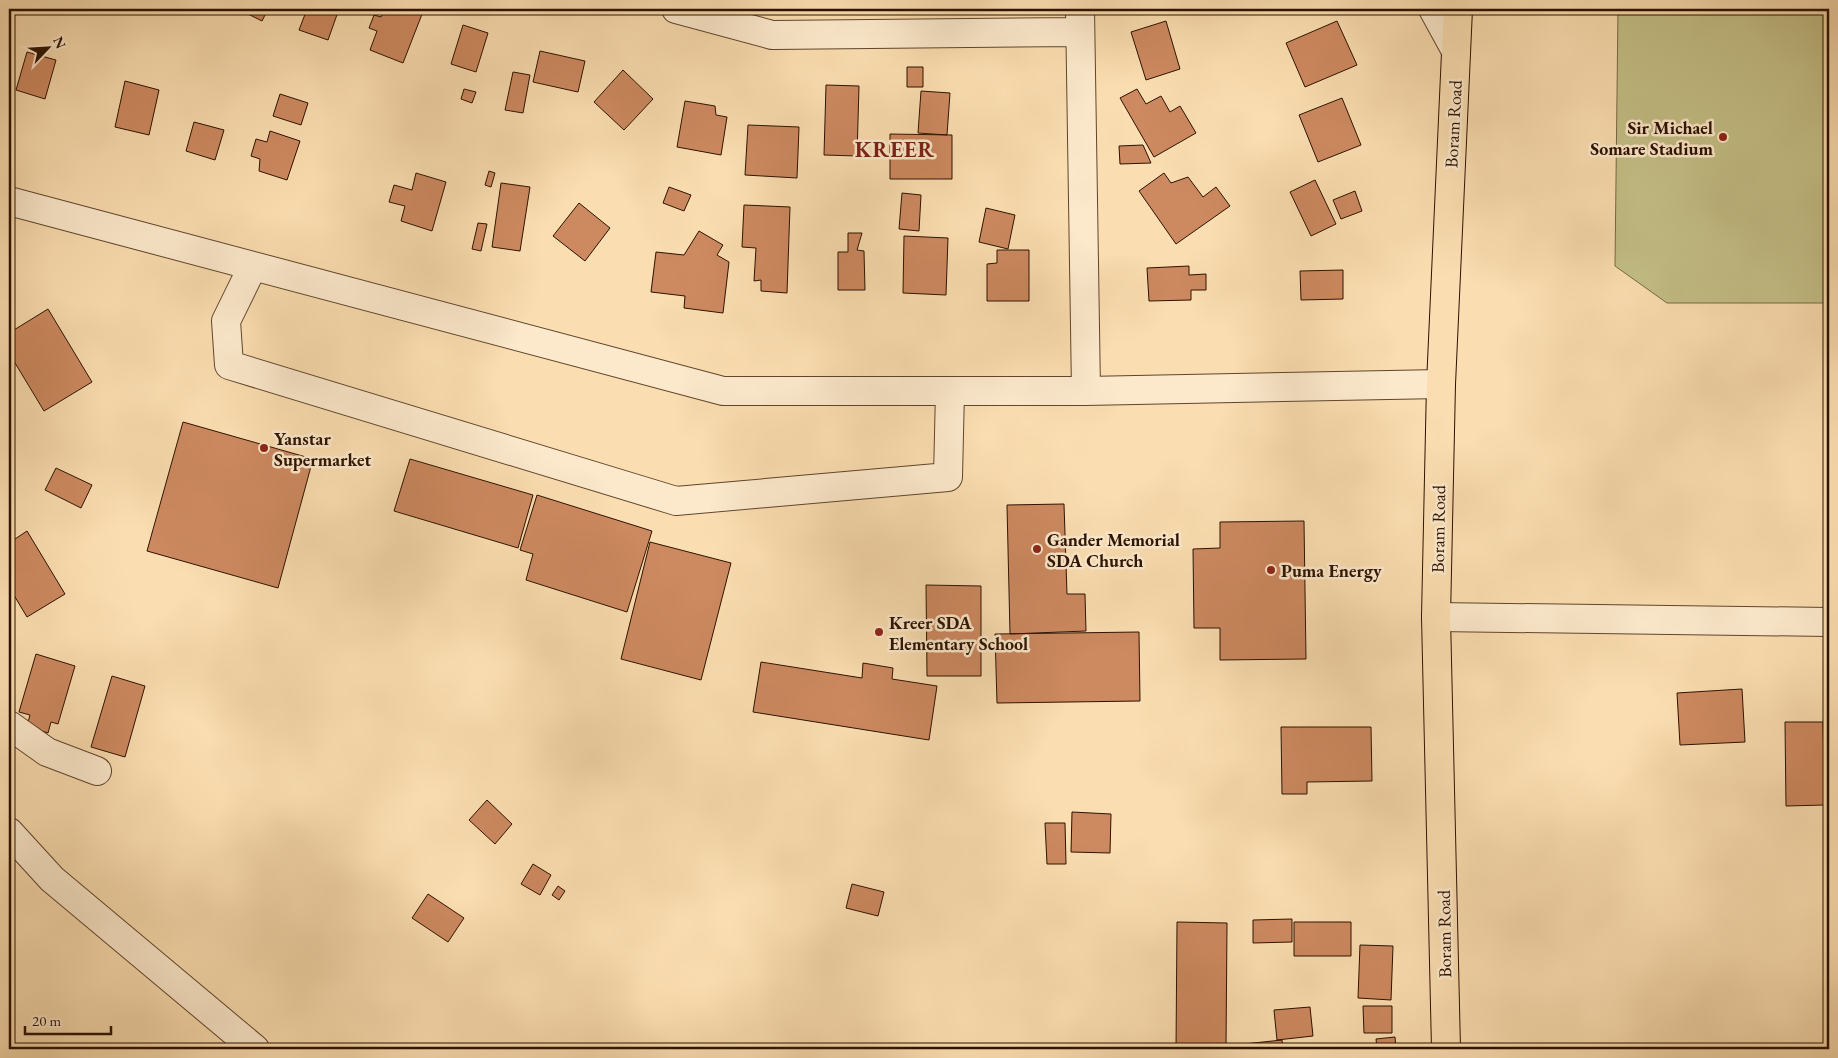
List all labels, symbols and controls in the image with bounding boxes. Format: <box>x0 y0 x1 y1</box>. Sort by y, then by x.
north arrow <box>22 22 72 72</box>
text: N <box>49 34 71 52</box>
street label: Boram Road <box>1439 79 1467 169</box>
place label: Sir Michael Somare Stadium <box>1590 116 1713 160</box>
marker: Sir Michael Somare Stadium <box>1717 131 1729 143</box>
district label: KREER <box>855 135 935 164</box>
place label: Yanstar Supermarket <box>274 427 372 471</box>
marker: Yanstar Supermarket <box>258 442 270 454</box>
street label: Boram Road <box>1426 484 1450 573</box>
place label: Gander Memorial SDA Church <box>1047 528 1180 572</box>
marker: Gander Memorial SDA Church <box>1031 543 1043 555</box>
place label: Puma Energy <box>1281 559 1382 582</box>
marker: Puma Energy <box>1265 564 1277 576</box>
place label: Kreer SDA Elementary School <box>889 611 1028 655</box>
marker: Kreer SDA Elementary School <box>873 626 885 638</box>
street label: Boram Road <box>1432 889 1456 978</box>
scale bar <box>25 1003 111 1035</box>
text: 20 m <box>32 1011 61 1030</box>

